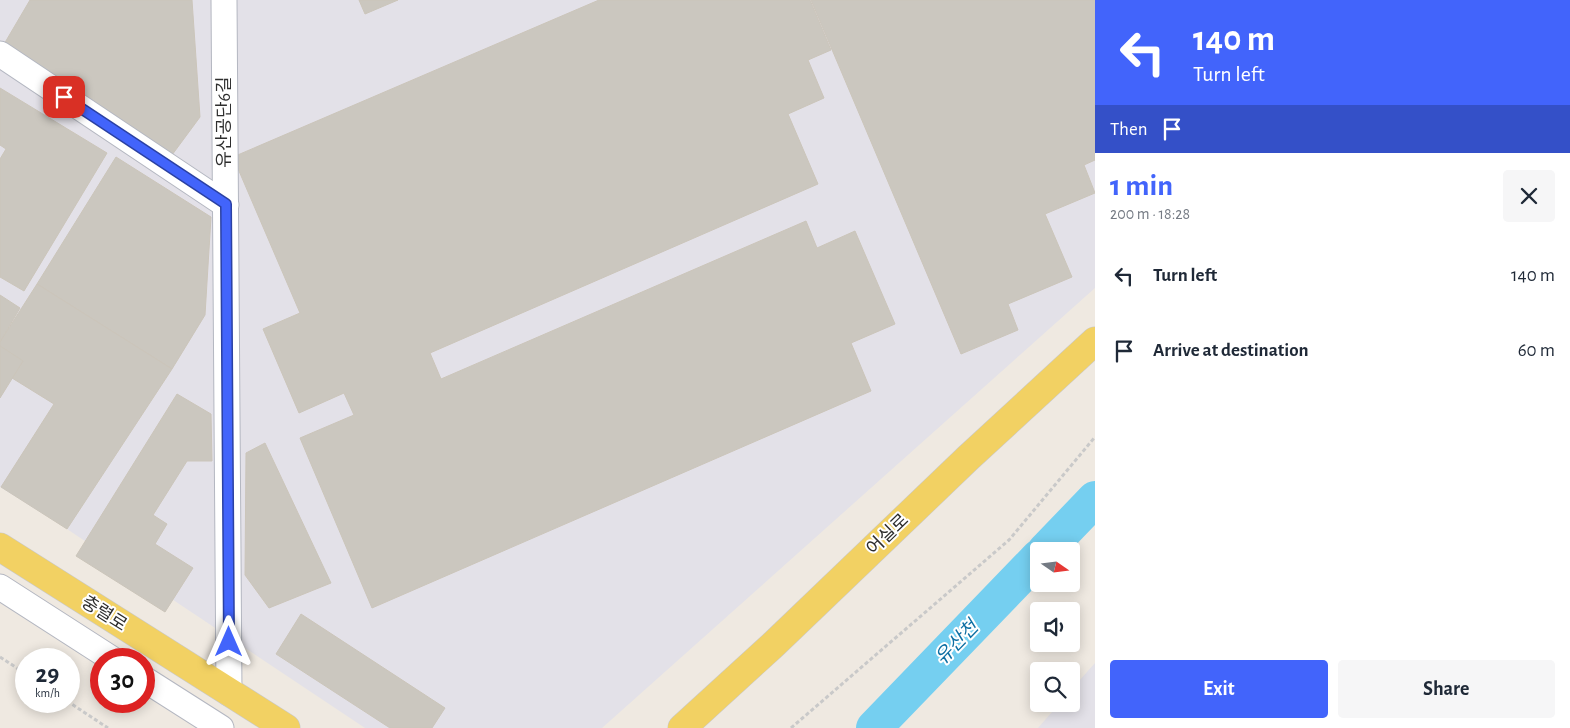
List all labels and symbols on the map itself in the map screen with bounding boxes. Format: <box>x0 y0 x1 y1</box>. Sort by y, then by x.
pin <box>43 76 85 118</box>
street label: 유산공단6길 <box>215 76 234 168</box>
street label: 어실로 <box>862 510 912 559</box>
north arrow <box>1030 542 1080 592</box>
street label: 충렬로 <box>78 592 130 635</box>
position arrow <box>202 615 254 667</box>
water label: 유산천 <box>931 616 983 668</box>
speed limit sign: 30 <box>90 648 155 713</box>

